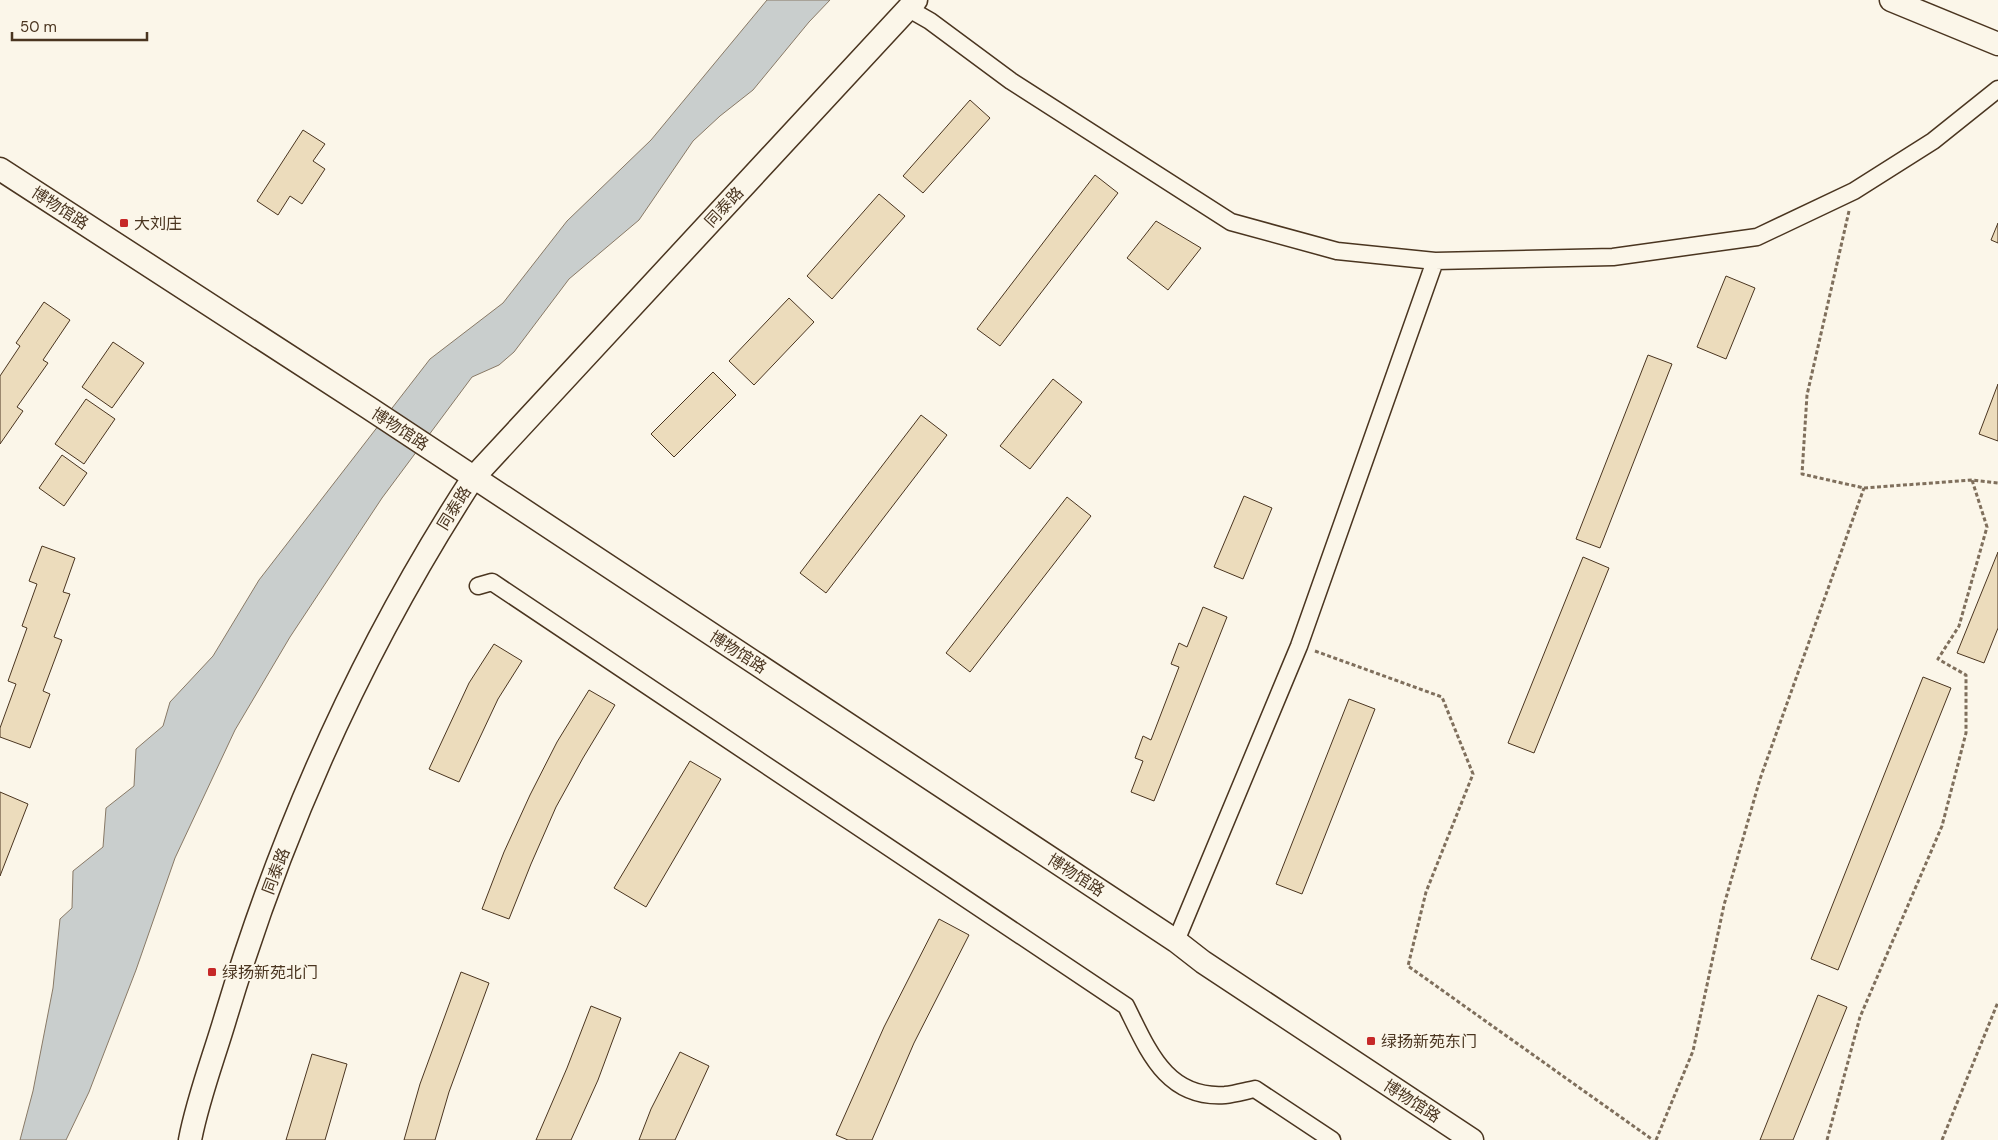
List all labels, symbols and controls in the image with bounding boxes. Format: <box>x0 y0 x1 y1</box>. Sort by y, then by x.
scale bar <box>12 10 148 42</box>
text: 50 m <box>20 17 57 37</box>
street label: 博物馆路 <box>27 182 93 234</box>
street label: 同泰路 <box>700 182 748 232</box>
place label: 大刘庄 <box>134 213 182 234</box>
marker: 大刘庄 <box>118 217 130 229</box>
street label: 博物馆路 <box>367 403 433 455</box>
street label: 同泰路 <box>432 482 476 534</box>
street label: 博物馆路 <box>705 626 771 678</box>
street label: 同泰路 <box>258 845 294 897</box>
street label: 博物馆路 <box>1043 849 1109 901</box>
place label: 绿扬新苑北门 <box>222 962 318 983</box>
marker: 绿扬新苑北门 <box>206 966 218 978</box>
place label: 绿扬新苑东门 <box>1381 1031 1477 1052</box>
marker: 绿扬新苑东门 <box>1365 1035 1377 1047</box>
street label: 博物馆路 <box>1379 1075 1445 1127</box>

